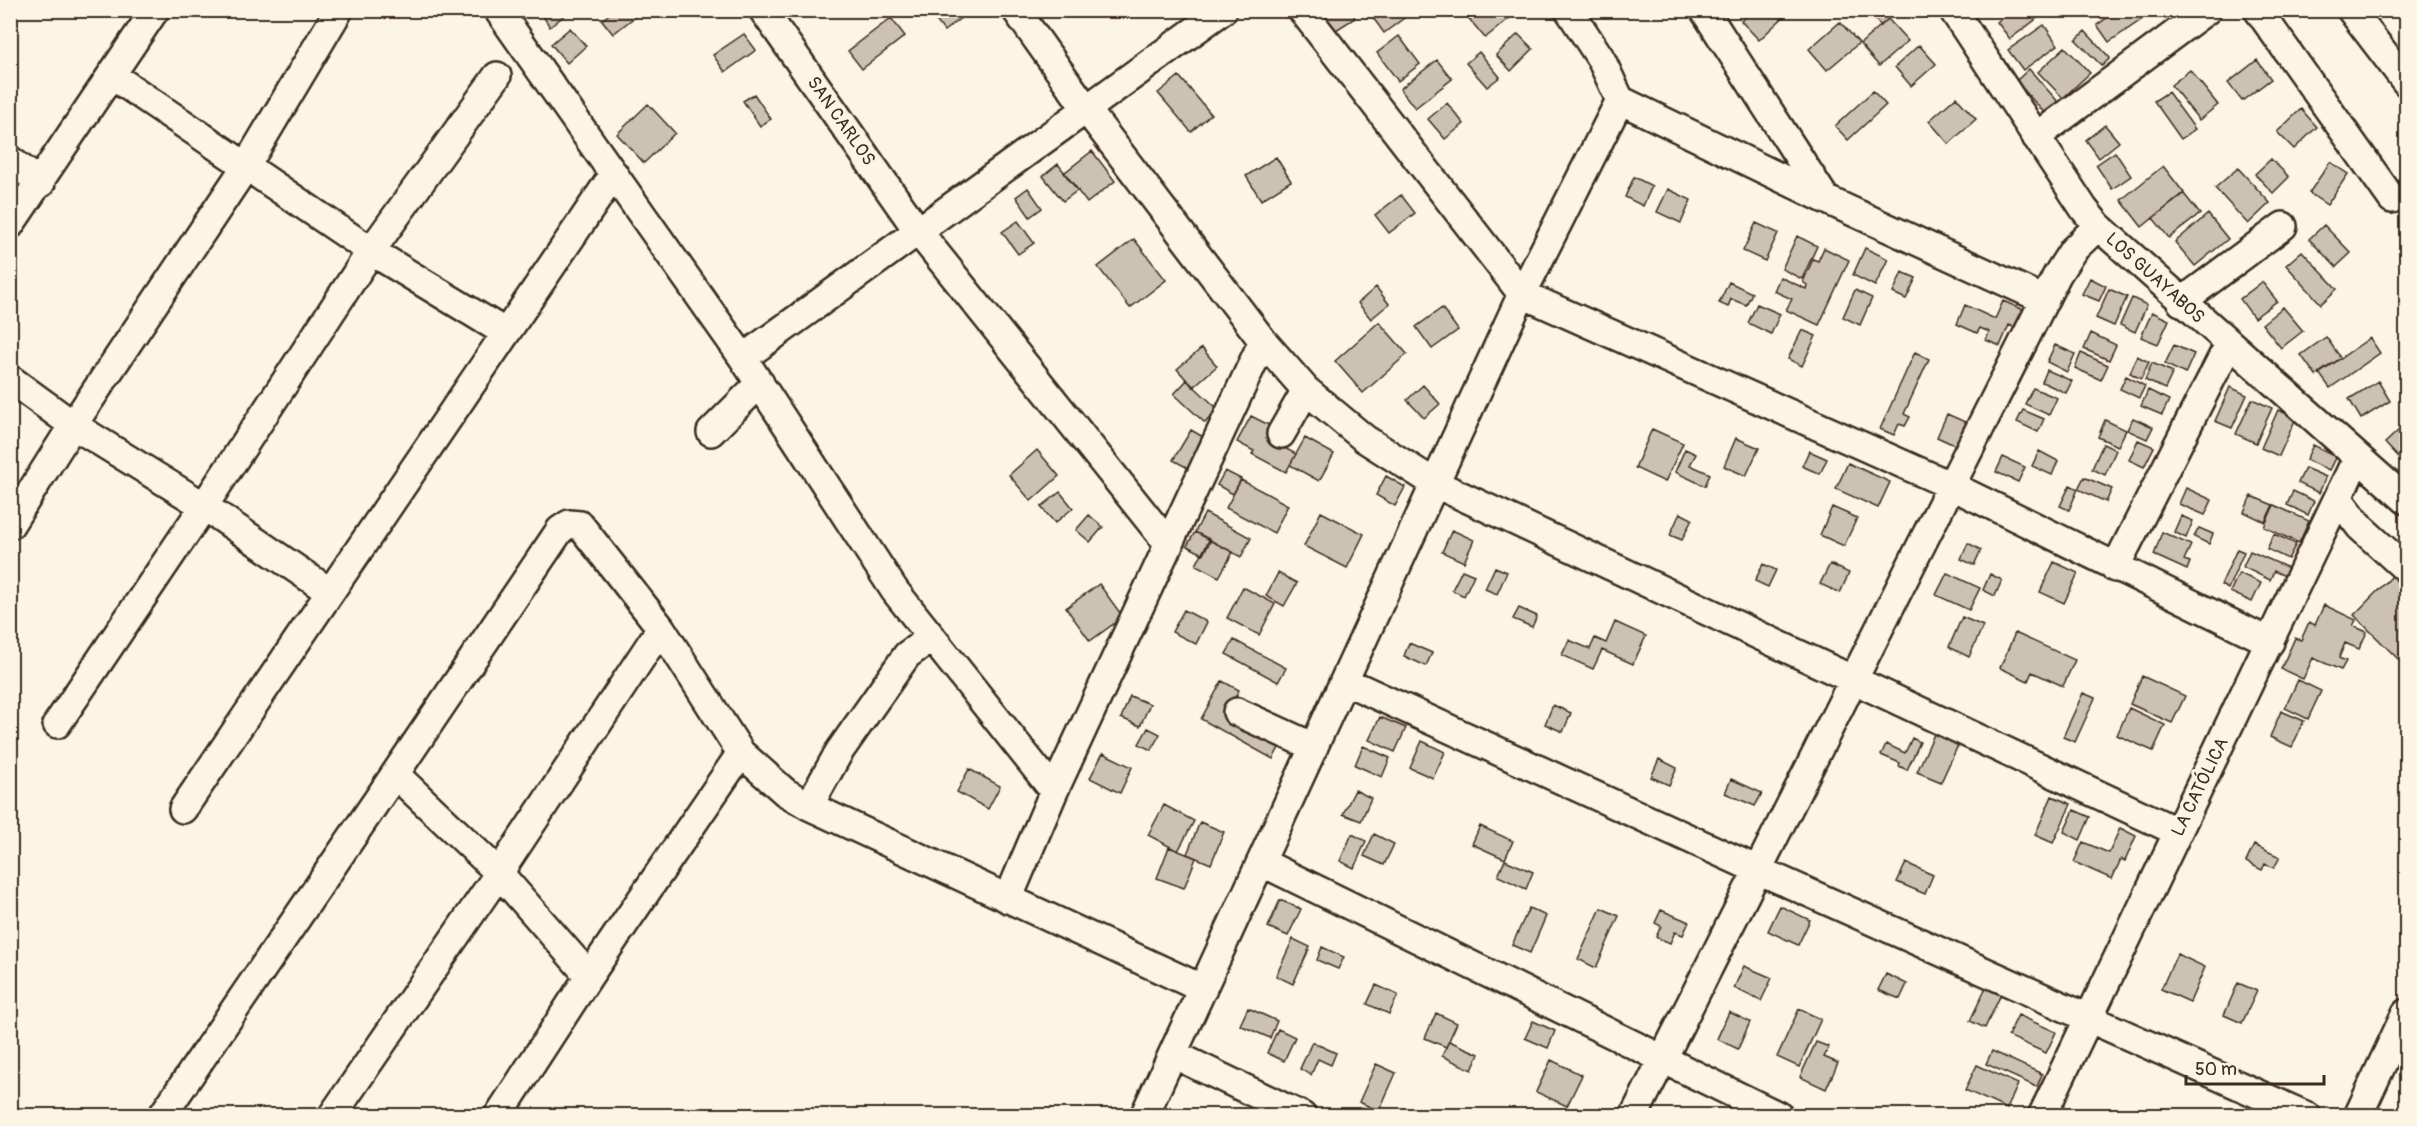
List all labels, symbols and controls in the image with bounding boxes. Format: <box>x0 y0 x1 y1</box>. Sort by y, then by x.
street label: SAN CARLOS <box>802 72 880 170</box>
street label: LOS GUAYABOS <box>2101 228 2209 328</box>
street label: LA CATÓLICA <box>2165 733 2234 840</box>
scale bar <box>2186 1048 2324 1086</box>
text: 50 m <box>2195 1058 2237 1081</box>

